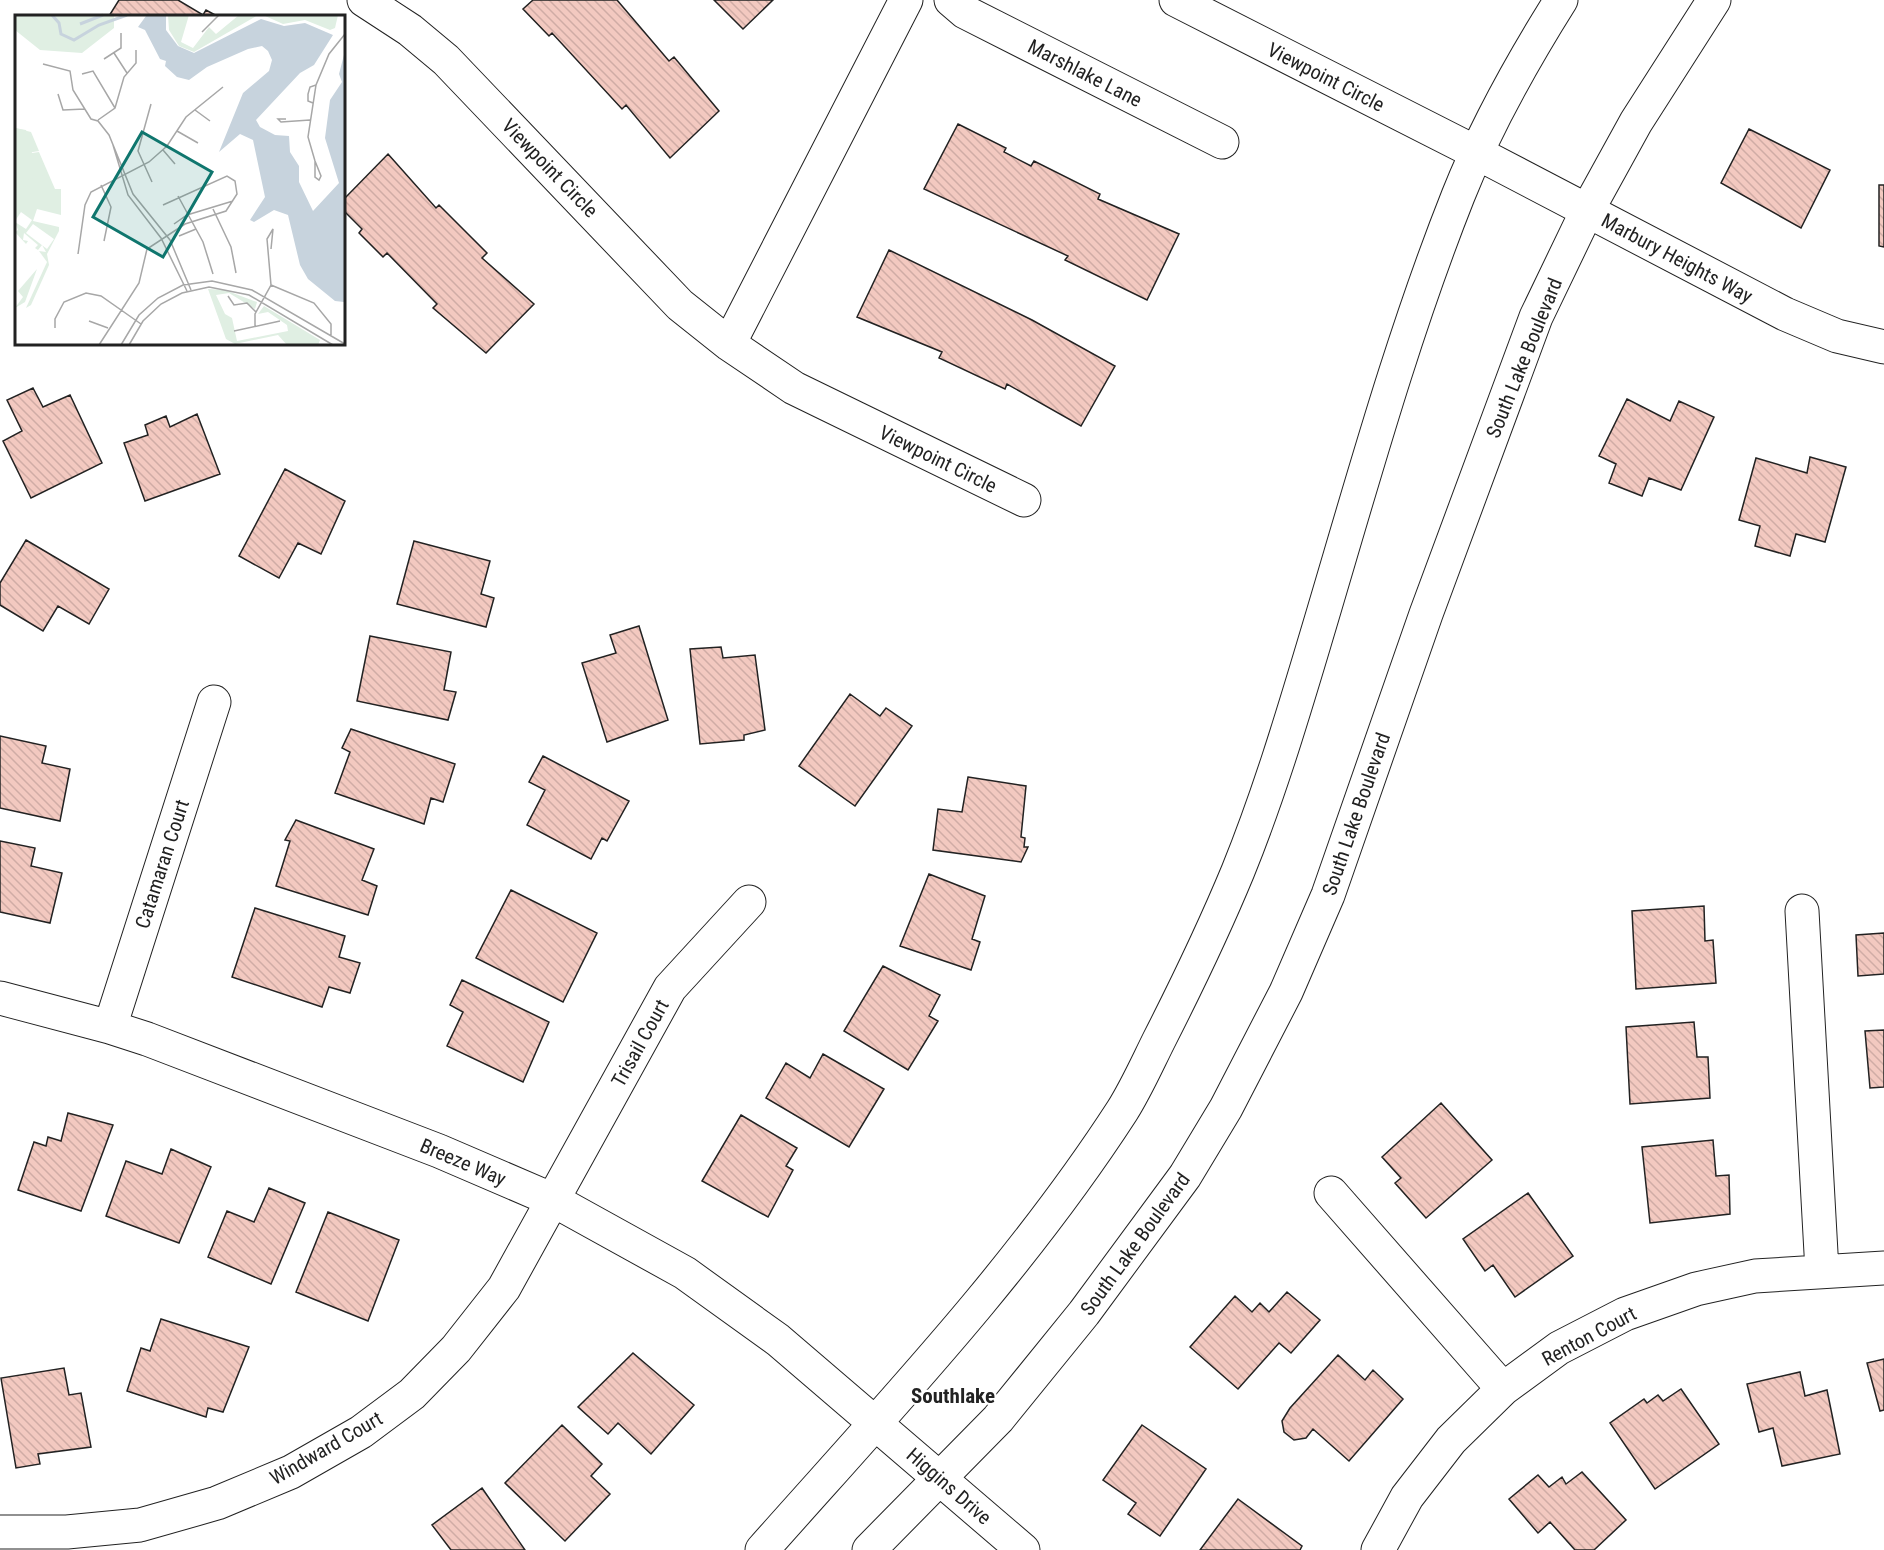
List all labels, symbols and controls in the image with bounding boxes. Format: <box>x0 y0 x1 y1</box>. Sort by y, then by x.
inset map <box>15 15 345 345</box>
street label: Marshlake Lane <box>1024 34 1146 112</box>
street label: Viewpoint Circle <box>1264 37 1388 117</box>
street label: Viewpoint Circle <box>497 114 603 222</box>
street label: Marbury Heights Way <box>1597 208 1757 308</box>
street label: South Lake Boulevard <box>1481 275 1567 441</box>
street label: Viewpoint Circle <box>875 420 1001 498</box>
street label: South Lake Boulevard <box>1317 730 1395 898</box>
street label: Catamaran Court <box>130 796 194 932</box>
street label: Trisail Court <box>606 995 674 1091</box>
street label: Breeze Way <box>417 1133 509 1191</box>
street label: South Lake Boulevard <box>1075 1168 1195 1320</box>
street label: Renton Court <box>1538 1301 1640 1371</box>
district label: Southlake <box>911 1384 995 1408</box>
street label: Windward Court <box>265 1406 387 1490</box>
street label: Higgins Drive <box>902 1443 996 1529</box>

